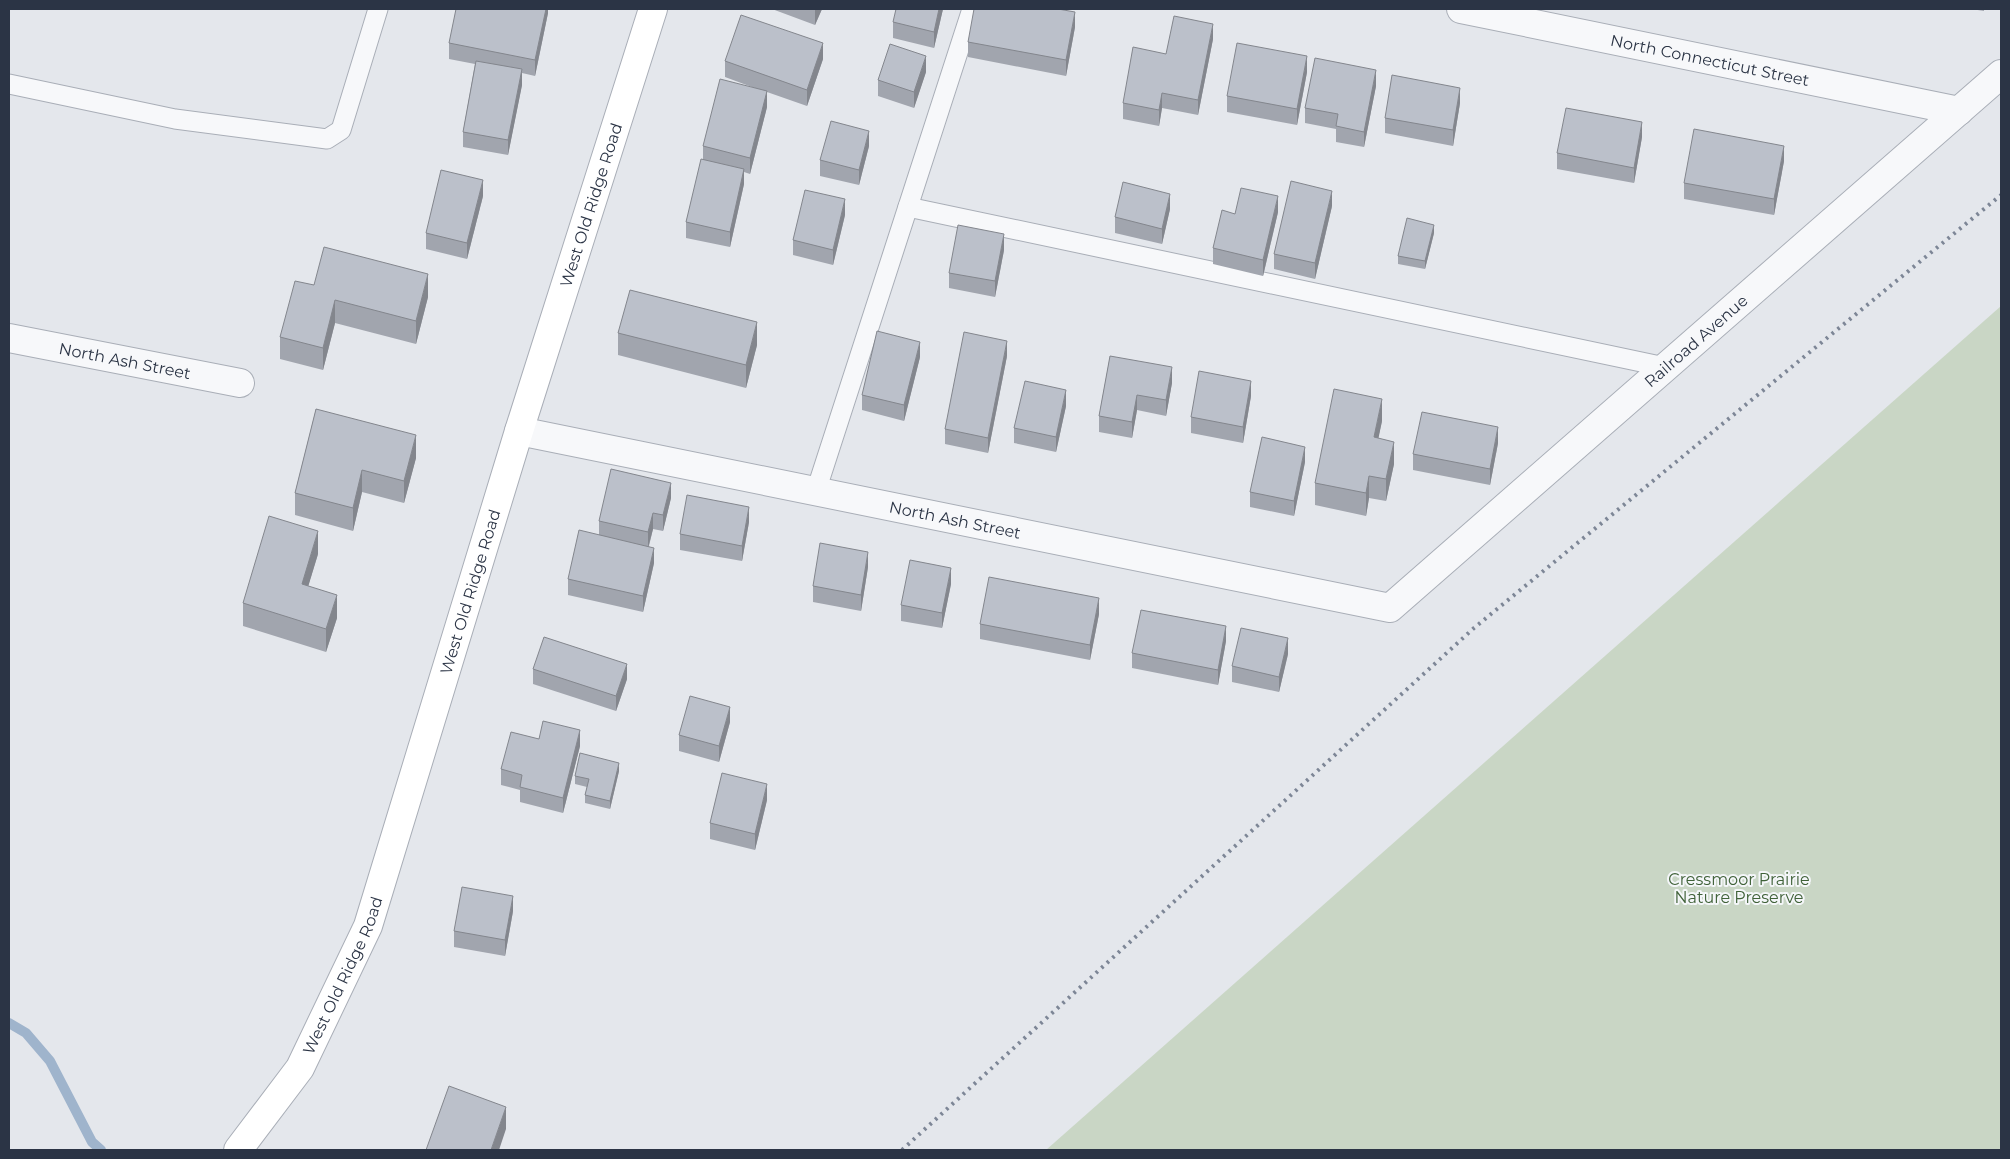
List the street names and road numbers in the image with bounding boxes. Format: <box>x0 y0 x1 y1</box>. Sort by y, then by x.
street label: North Connecticut Street <box>1609 30 1811 90</box>
street label: West Old Ridge Road <box>556 120 626 289</box>
street label: Railroad Avenue <box>1640 291 1751 391</box>
street label: North Ash Street <box>57 338 193 383</box>
street label: North Ash Street <box>888 497 1023 542</box>
street label: West Old Ridge Road <box>436 507 504 676</box>
street label: West Old Ridge Road <box>299 894 386 1057</box>

